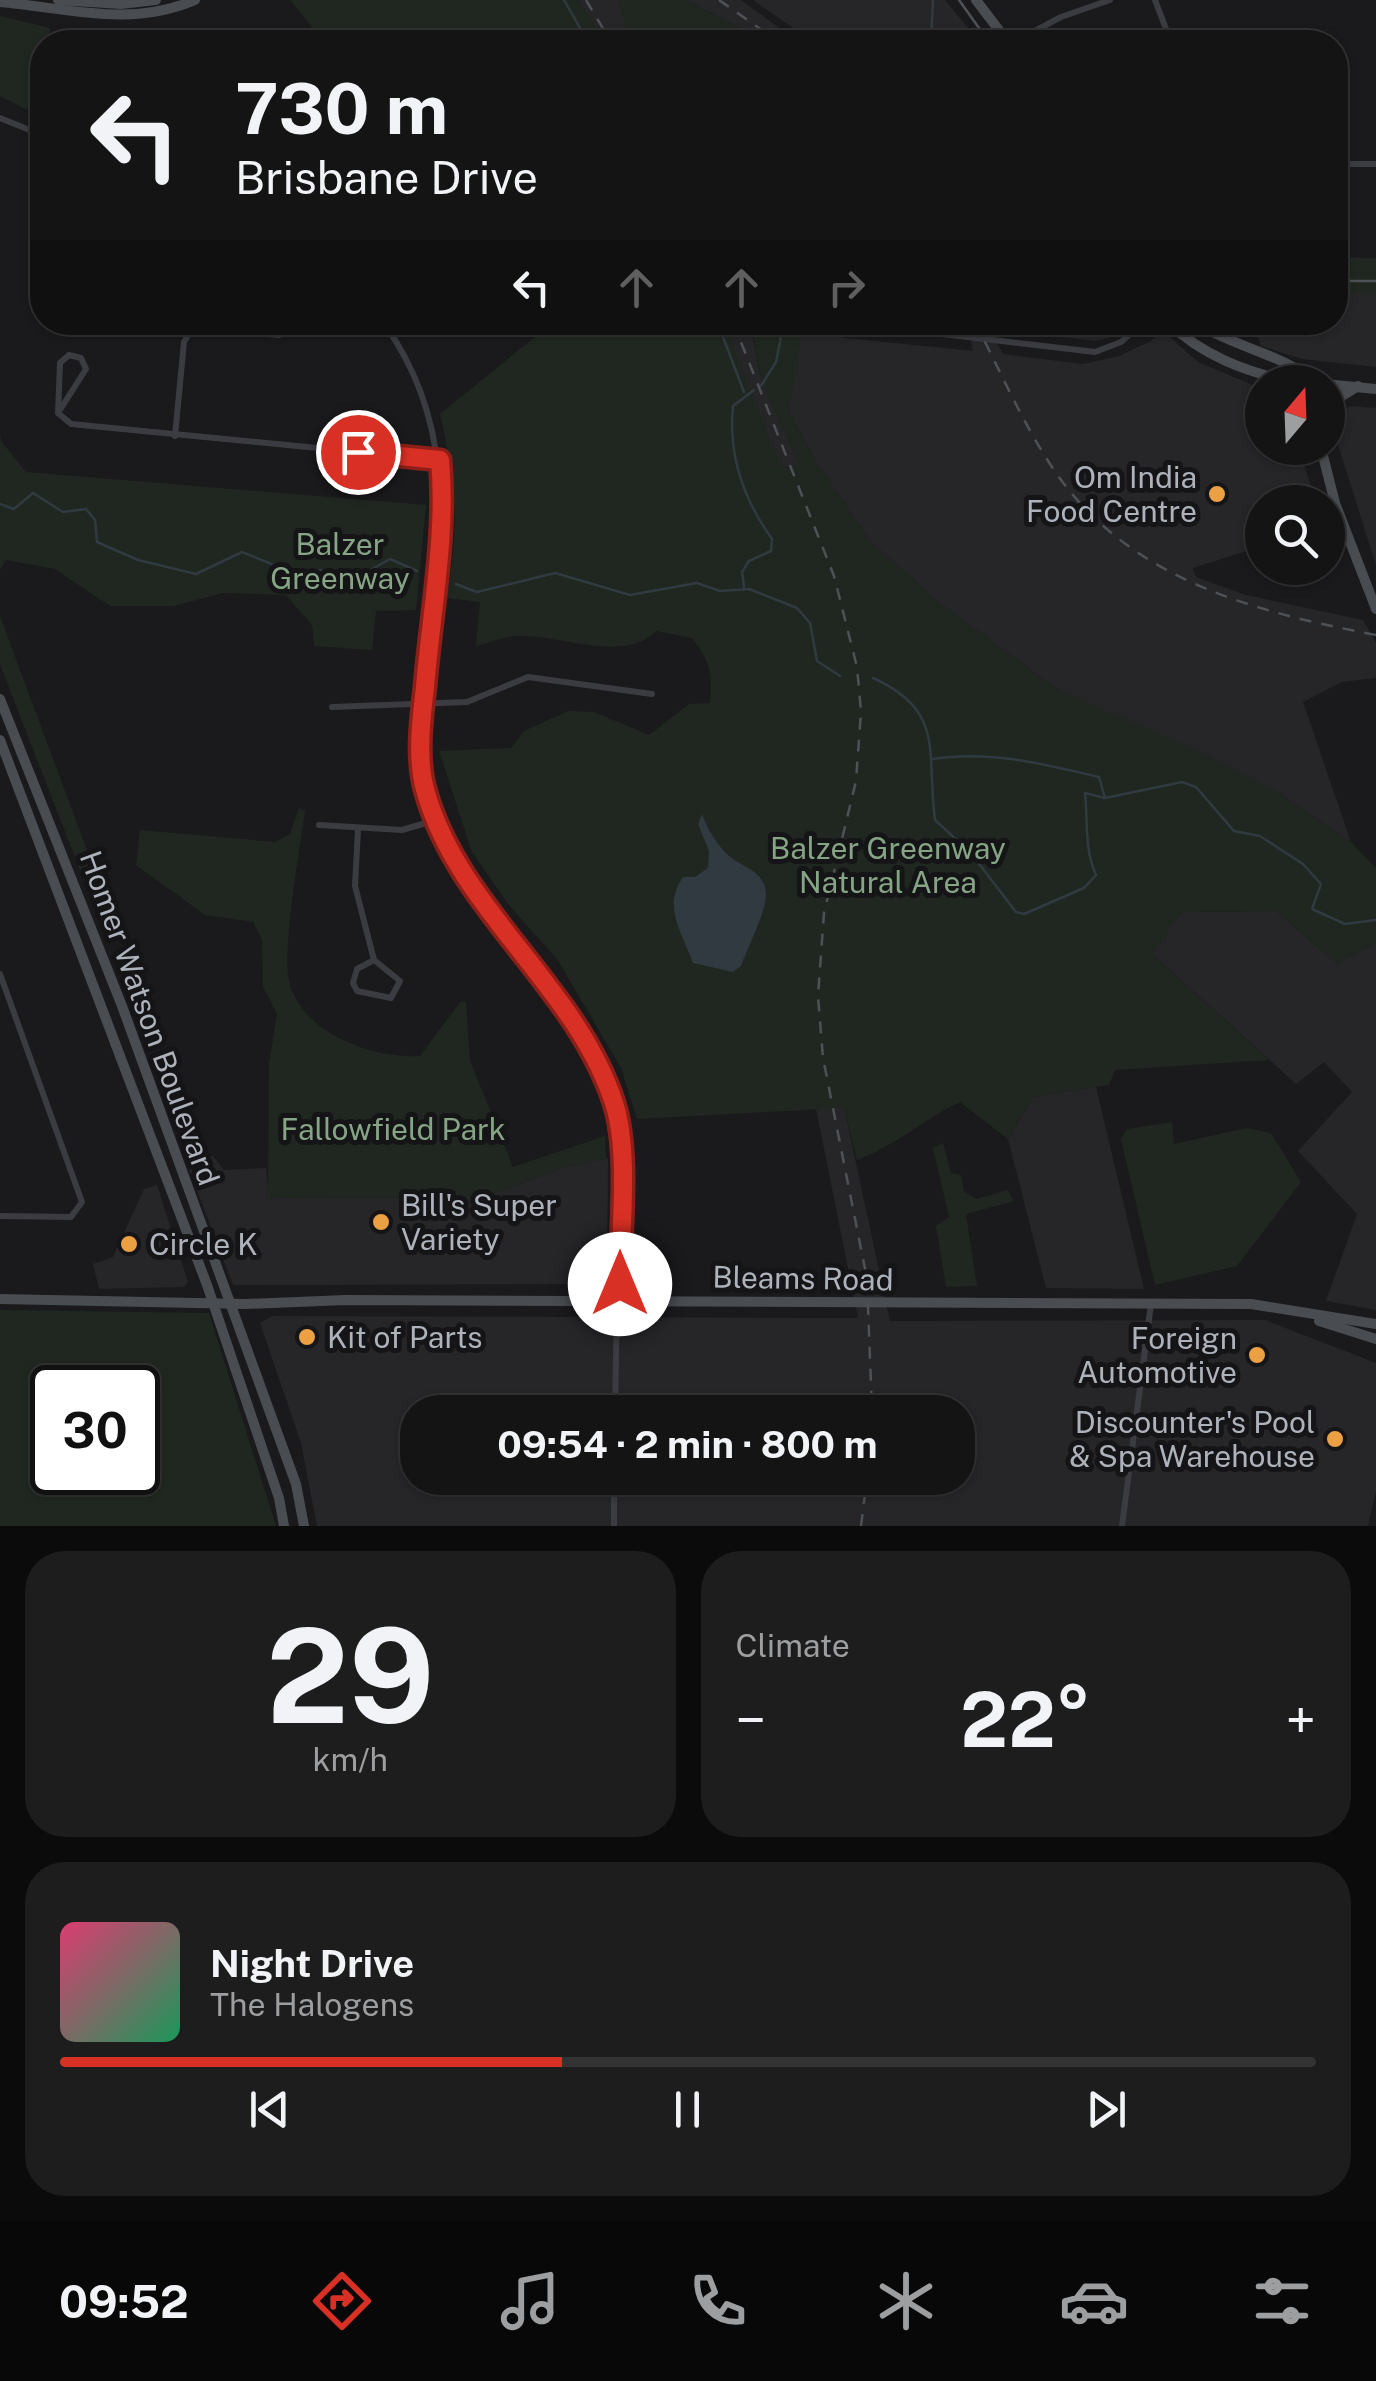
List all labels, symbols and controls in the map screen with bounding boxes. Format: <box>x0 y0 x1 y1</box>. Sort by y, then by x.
text: 730 m <box>235 67 448 150</box>
icon: left <box>70 70 200 200</box>
text: Brisbane Drive <box>235 151 538 204</box>
icon: left <box>504 260 559 315</box>
icon: ahead <box>609 260 664 315</box>
icon: ahead <box>714 260 769 315</box>
icon: right <box>819 260 874 315</box>
north arrow <box>1245 365 1345 465</box>
map controls <box>1245 365 1345 585</box>
pin <box>316 410 401 495</box>
icon: arrive <box>331 425 386 480</box>
place label: Om India Food Centre <box>1026 459 1197 529</box>
marker: Om India Food Centre <box>1206 483 1228 505</box>
button: search <box>1245 485 1345 585</box>
park label: Balzer Greenway <box>270 526 410 596</box>
park label: Balzer Greenway Natural Area <box>770 830 1006 900</box>
street label: Homer Watson Boulevard <box>73 846 227 1190</box>
park label: Fallowfield Park <box>280 1111 506 1147</box>
place label: Bill's Super Variety <box>401 1187 557 1257</box>
marker: Bill's Super Variety <box>370 1211 392 1233</box>
place label: Circle K <box>149 1226 258 1262</box>
position arrow <box>568 1232 672 1336</box>
marker: Circle K <box>118 1233 140 1255</box>
street label: Bleams Road <box>712 1258 894 1298</box>
place label: Kit of Parts <box>327 1319 482 1355</box>
place label: Foreign Automotive <box>1077 1320 1237 1390</box>
marker: Kit of Parts <box>296 1326 318 1348</box>
marker: Foreign Automotive <box>1246 1344 1268 1366</box>
speed limit sign: 30 <box>30 1365 160 1495</box>
place label: Discounter's Pool & Spa Warehouse <box>1069 1404 1315 1474</box>
text: 09:54 · 2 min · 800 m <box>497 1422 878 1467</box>
marker: Discounter's Pool & Spa Warehouse <box>1324 1428 1346 1450</box>
text: 29 <box>266 1600 434 1752</box>
text: Climate <box>736 1627 850 1664</box>
text: 22° <box>960 1676 1091 1764</box>
text: − <box>736 1688 766 1752</box>
text: + <box>1286 1688 1316 1752</box>
text: km/h <box>313 1741 388 1778</box>
text: Night Drive <box>210 1941 414 1986</box>
text: The Halogens <box>210 1986 414 2023</box>
icon: previous <box>242 2082 297 2137</box>
icon: pause <box>660 2082 715 2137</box>
icon: next <box>1079 2082 1134 2137</box>
icon: directions <box>307 2266 377 2336</box>
icon: music <box>495 2266 565 2336</box>
icon: phone <box>683 2266 753 2336</box>
icon: climate <box>871 2266 941 2336</box>
icon: car <box>1059 2266 1129 2336</box>
icon: filters <box>1247 2266 1317 2336</box>
text: 09:52 <box>59 2275 189 2328</box>

